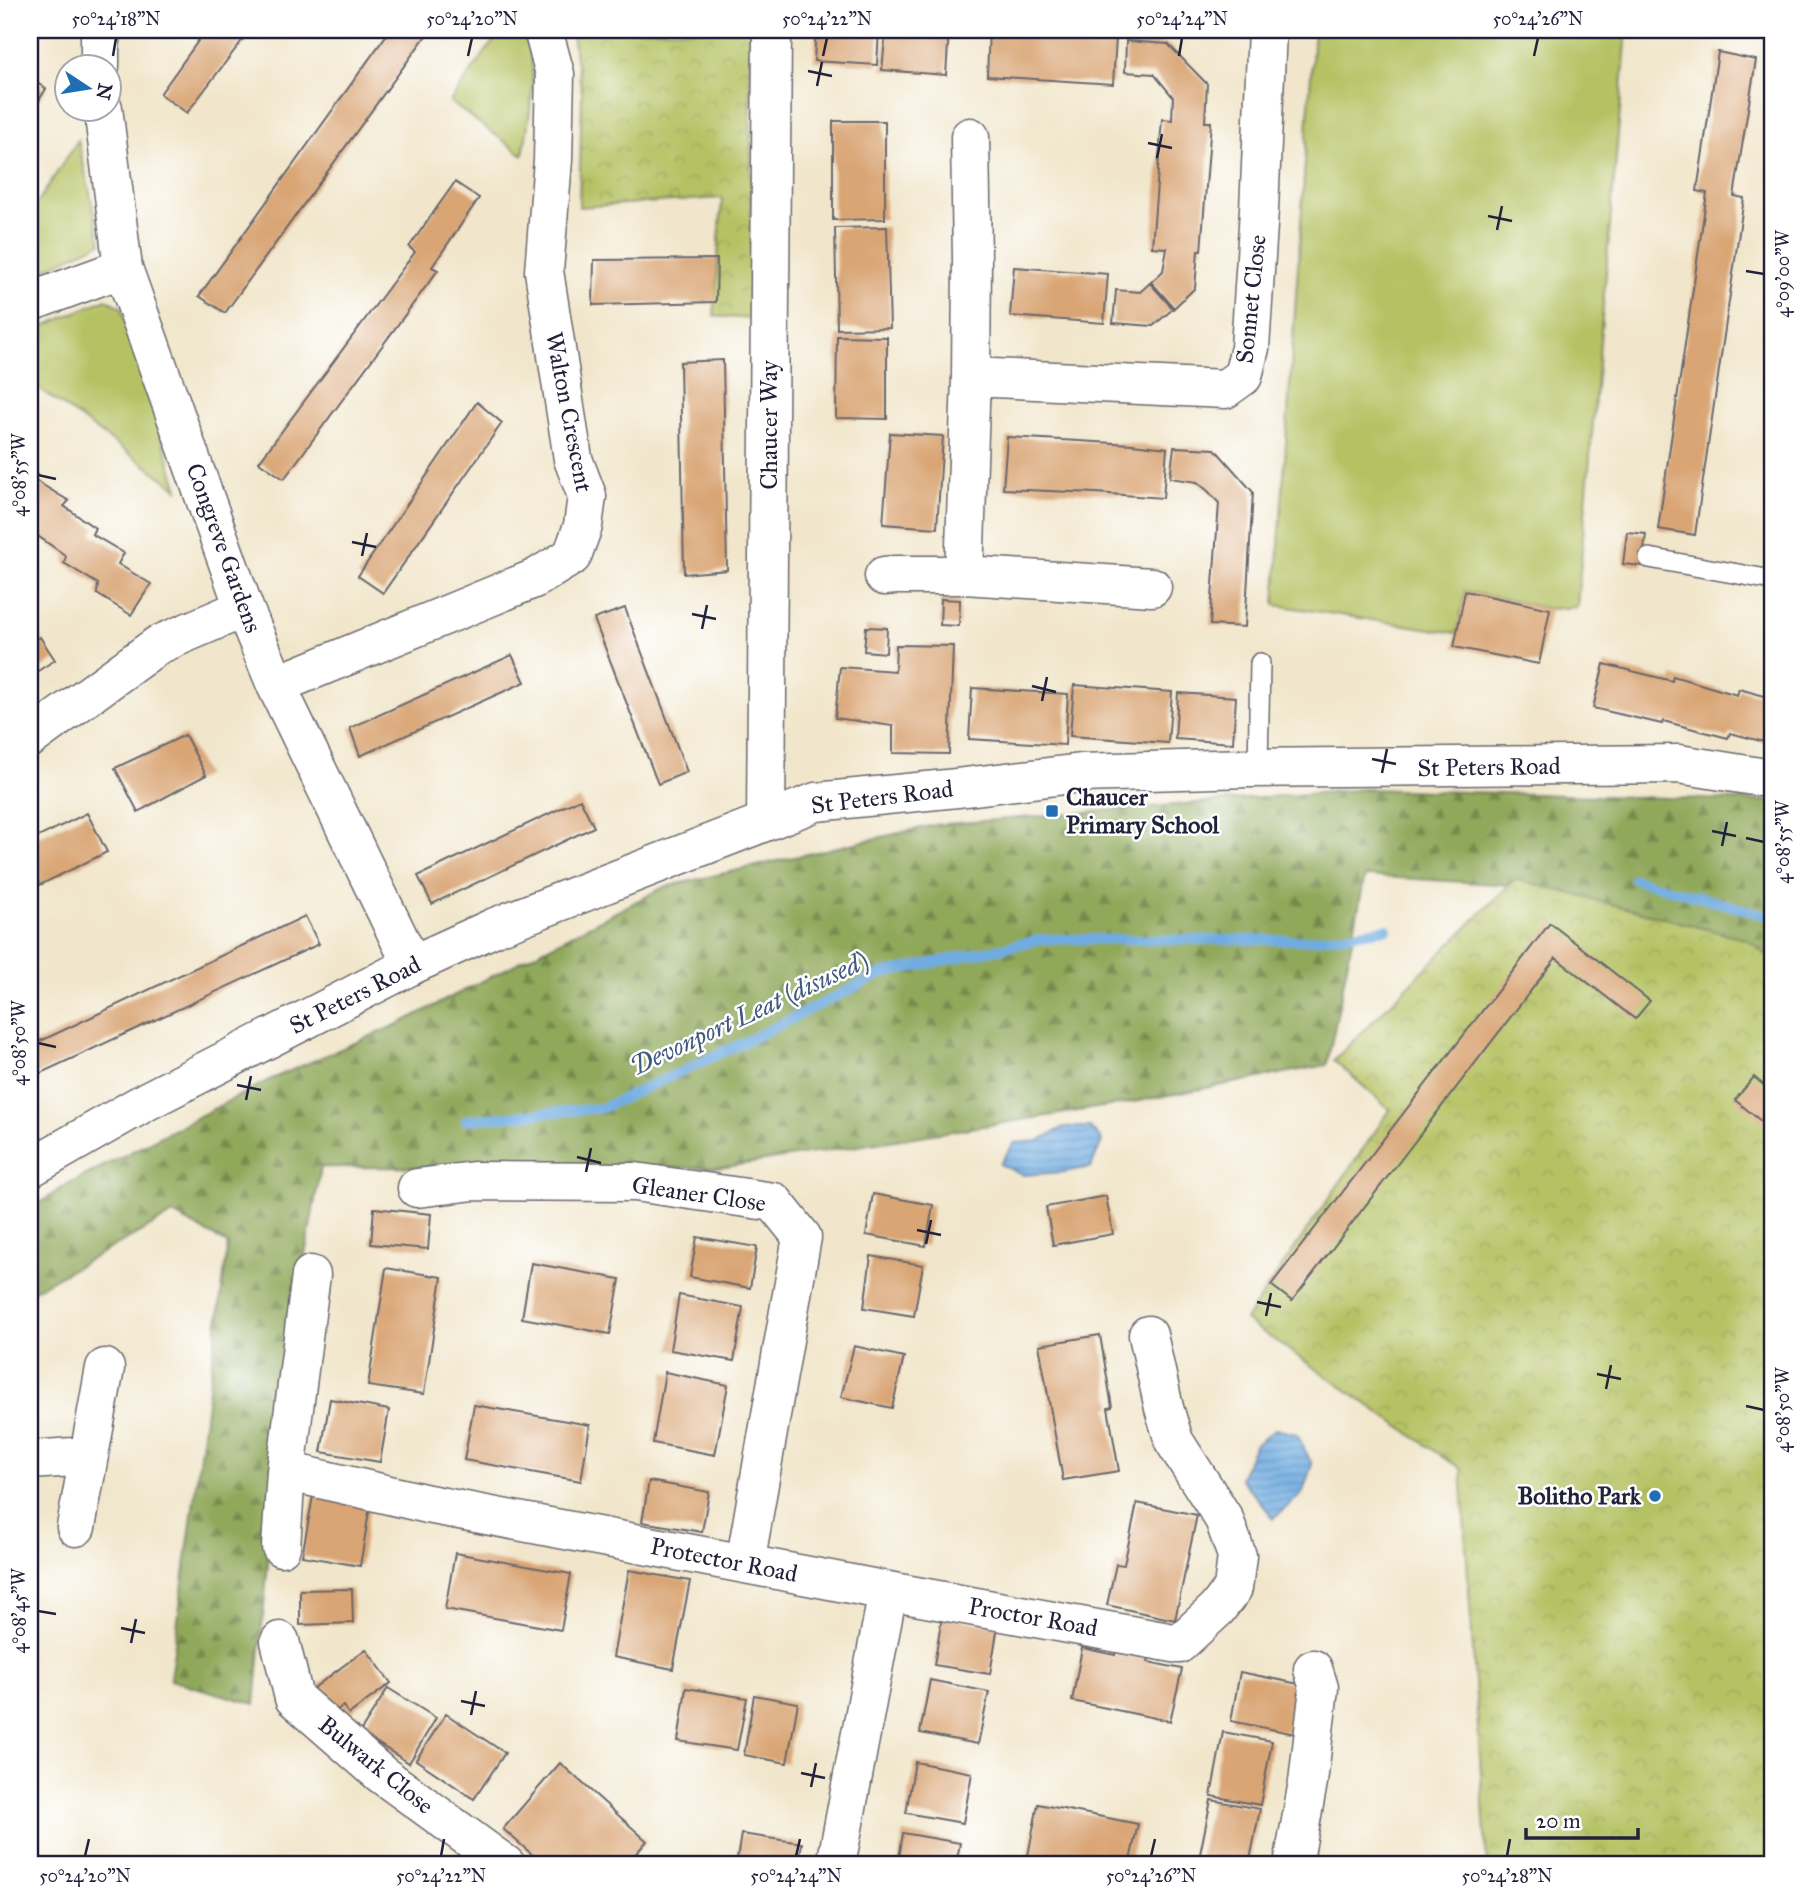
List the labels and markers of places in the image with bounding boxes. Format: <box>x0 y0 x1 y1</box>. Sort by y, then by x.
place label: Chaucer Primary School <box>1066 782 1220 840</box>
marker: Chaucer Primary School <box>1044 803 1060 819</box>
place label: Bolitho Park <box>1517 1481 1642 1511</box>
marker: Bolitho Park <box>1647 1488 1663 1504</box>

